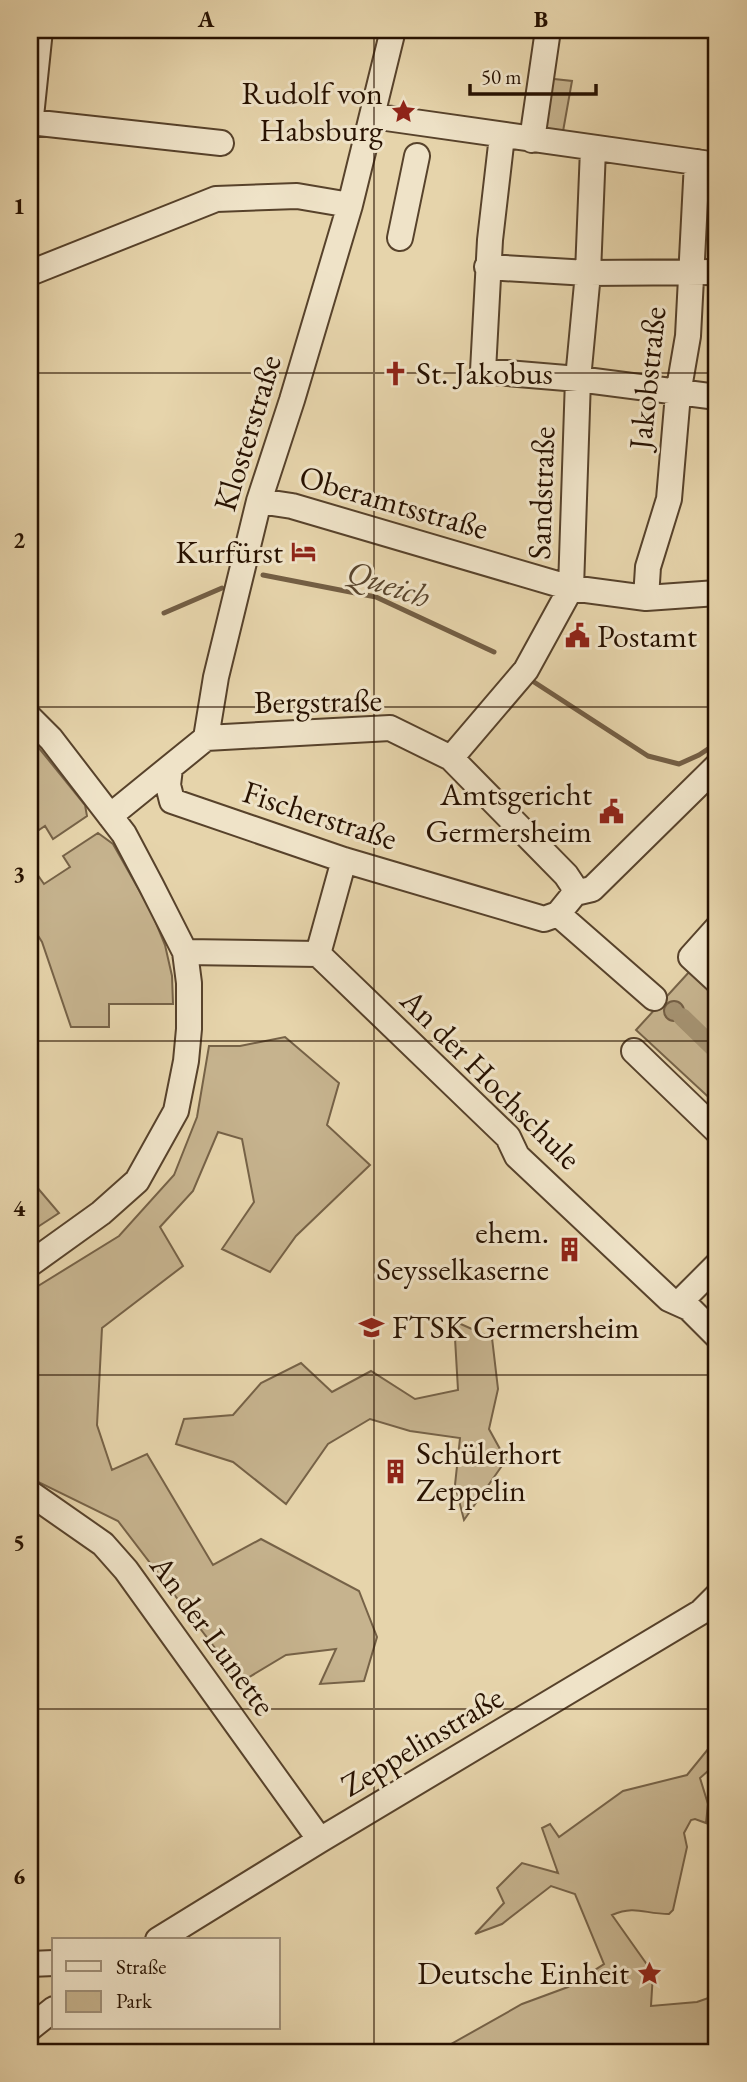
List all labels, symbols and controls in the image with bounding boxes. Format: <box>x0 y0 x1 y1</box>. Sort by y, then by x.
text: A <box>197 4 215 34</box>
text: B <box>534 4 548 34</box>
scale bar <box>470 52 596 96</box>
text: 50 m <box>481 63 522 90</box>
place label: Rudolf von Habsburg <box>242 72 384 151</box>
place icon: Rudolf von Habsburg <box>389 97 417 125</box>
text: 1 <box>13 191 25 221</box>
street label: Jakobstraße <box>618 304 675 455</box>
street label: Klosterstraße <box>203 350 291 516</box>
place label: St. Jakobus <box>416 352 553 394</box>
church icon: St. Jakobus <box>382 359 410 387</box>
street label: Sandstraße <box>518 426 564 560</box>
street label: Oberamtsstraße <box>295 455 493 549</box>
text: 2 <box>13 525 25 555</box>
place label: Kurfürst <box>176 531 283 573</box>
hotel icon: Kurfürst <box>289 538 317 566</box>
water label: Queich <box>342 549 436 618</box>
place label: Postamt <box>597 615 697 657</box>
public building icon: Postamt <box>563 622 591 650</box>
street label: Bergstraße <box>253 679 383 723</box>
street label: Fischerstraße <box>238 770 402 860</box>
place label: Amtsgericht Germersheim <box>425 773 592 852</box>
public building icon: Amtsgericht Germersheim <box>598 798 626 826</box>
text: 3 <box>13 859 25 889</box>
street label: An der Hochschule <box>391 979 590 1178</box>
text: 4 <box>13 1193 26 1223</box>
place label: ehem. Seysselkaserne <box>376 1211 549 1290</box>
building icon: ehem. Seysselkaserne <box>555 1236 583 1264</box>
place label: FTSK Germersheim <box>392 1306 640 1348</box>
school or university icon: FTSK Germersheim <box>358 1313 386 1341</box>
place label: Schülerhort Zeppelin <box>416 1432 561 1511</box>
building icon: Schülerhort Zeppelin <box>382 1457 410 1485</box>
text: 5 <box>13 1527 25 1557</box>
street label: An der Lunette <box>140 1546 285 1724</box>
street label: Zeppelinstraße <box>333 1676 511 1806</box>
text: 6 <box>13 1861 25 1891</box>
legend <box>52 1938 280 2030</box>
place label: Deutsche Einheit <box>417 1952 629 1994</box>
text: Straße <box>116 1953 167 1980</box>
place icon: Deutsche Einheit <box>635 1959 663 1987</box>
text: Park <box>116 1987 153 2014</box>

